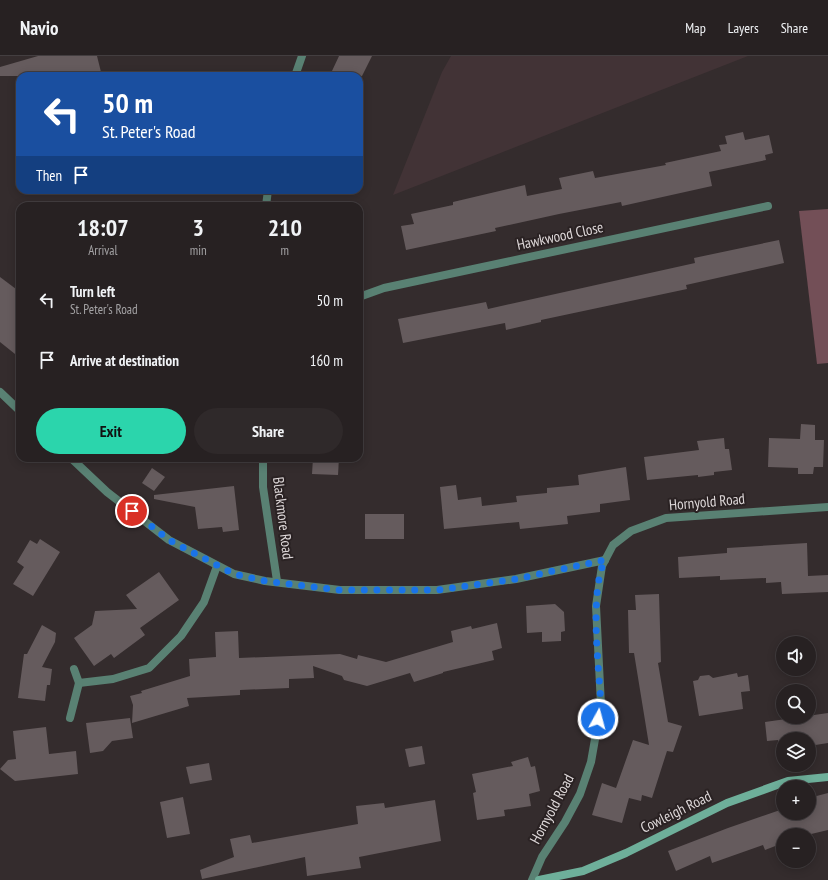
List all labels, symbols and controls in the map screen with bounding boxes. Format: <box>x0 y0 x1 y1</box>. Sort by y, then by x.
text: Navio <box>20 16 58 40</box>
text: Map <box>685 19 706 37</box>
text: Layers <box>728 19 759 37</box>
text: Share <box>781 19 808 37</box>
text: 50 m <box>102 84 153 121</box>
icon: left <box>36 88 88 140</box>
text: St. Peter's Road <box>102 120 196 143</box>
icon: arrive <box>70 164 92 186</box>
text: Then <box>36 166 62 185</box>
text: 18:07 <box>77 212 129 243</box>
text: 3 <box>192 212 204 243</box>
text: 210 <box>268 212 302 243</box>
street label: Hawkwood Close <box>515 217 605 254</box>
text: Arrival <box>88 242 118 259</box>
text: min <box>190 242 207 259</box>
text: m <box>281 242 289 259</box>
text: Turn left <box>70 282 115 301</box>
icon: left <box>36 289 58 311</box>
text: 50 m <box>317 291 343 310</box>
text: St. Peter's Road <box>70 301 138 318</box>
icon: arrive <box>36 349 58 371</box>
text: Arrive at destination <box>70 351 179 370</box>
text: 160 m <box>310 351 343 370</box>
button: Exit <box>36 408 186 454</box>
button: Share <box>194 408 343 454</box>
street label: Blackmore Road <box>269 476 298 560</box>
street label: Hornyold Road <box>668 489 746 514</box>
pin <box>115 494 149 528</box>
icon: arrive <box>121 500 143 522</box>
map controls <box>776 636 816 868</box>
button: sound <box>776 636 816 676</box>
button: search <box>776 684 816 724</box>
position arrow <box>577 698 619 740</box>
button: layers <box>776 732 816 772</box>
street label: Hornyold Road <box>525 771 578 847</box>
button: + <box>776 780 816 820</box>
street label: Cowleigh Road <box>637 786 714 837</box>
button: − <box>776 828 816 868</box>

